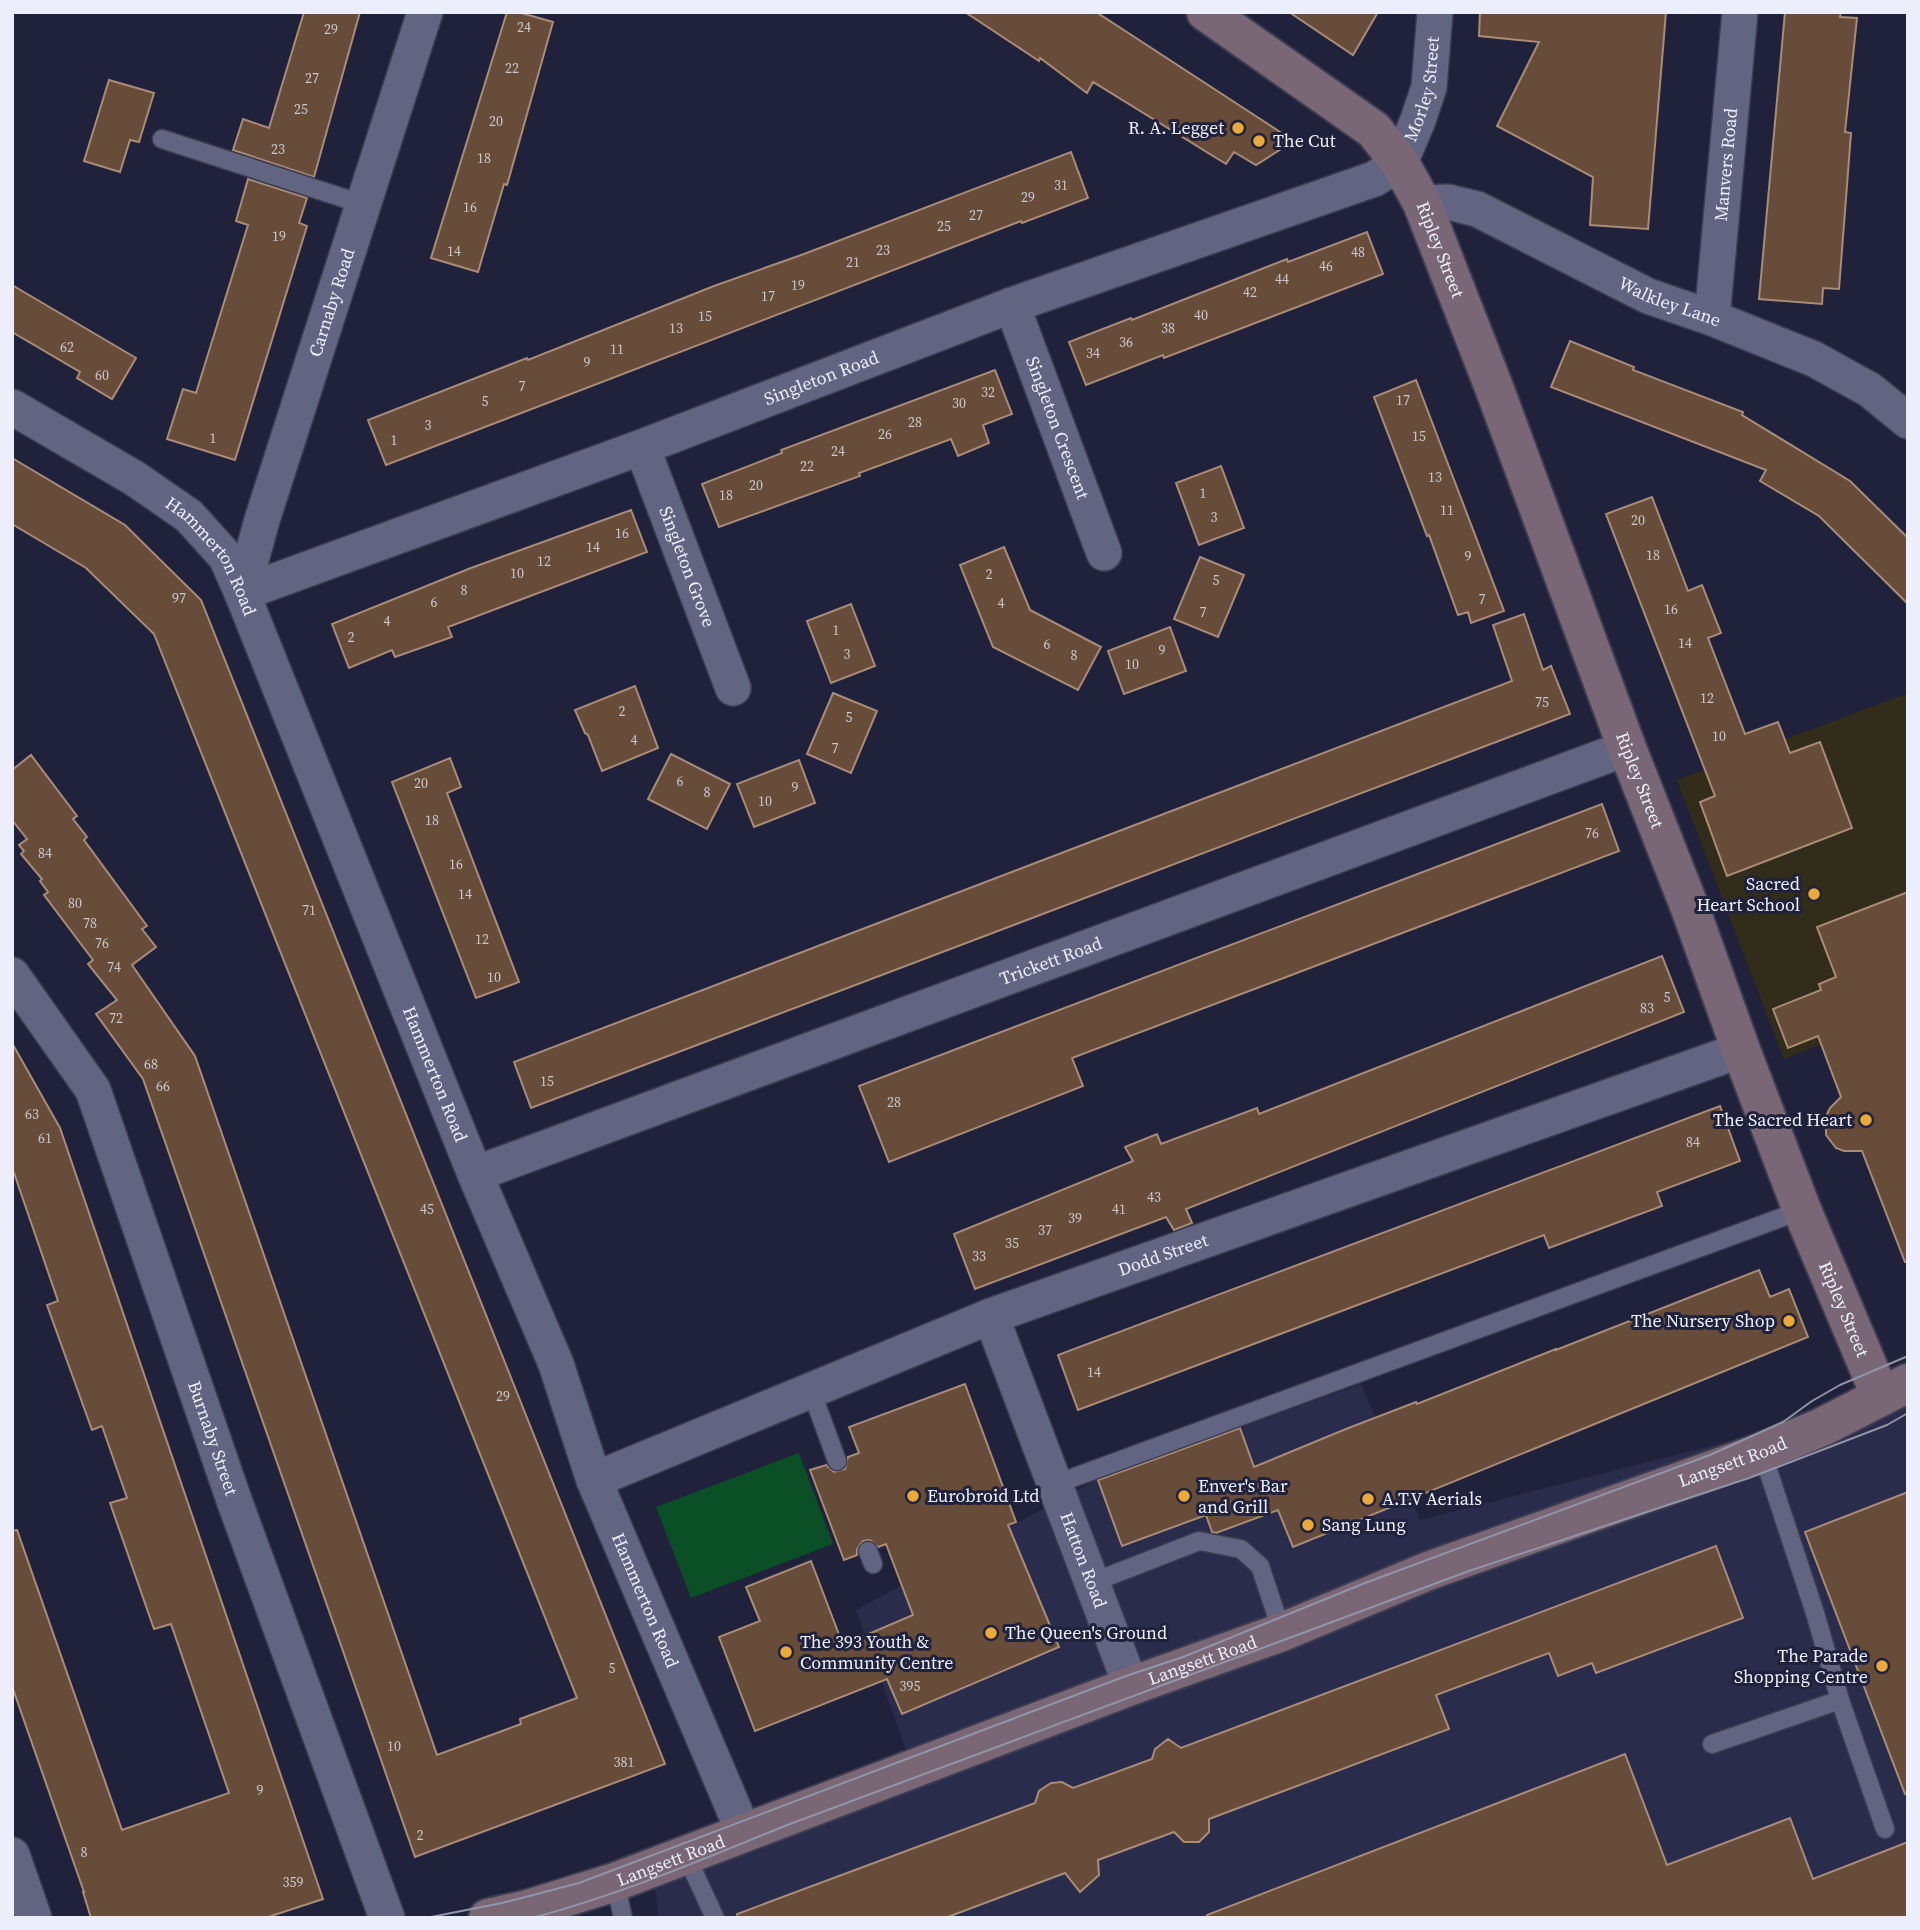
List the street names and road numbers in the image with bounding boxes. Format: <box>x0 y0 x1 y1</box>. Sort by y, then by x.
street label: Morley Street <box>1397 36 1445 145</box>
street label: Manvers Road <box>1708 107 1743 222</box>
street label: Ripley Street <box>1411 198 1471 301</box>
street label: Carnaby Road <box>302 245 360 360</box>
street label: Walkley Lane <box>1614 270 1725 332</box>
street label: Singleton Road <box>760 344 882 411</box>
street label: Singleton Crescent <box>1020 353 1096 503</box>
street label: Hammerton Road <box>161 490 263 619</box>
street label: Singleton Grove <box>653 502 722 631</box>
street label: Ripley Street <box>1610 728 1670 832</box>
street label: Trickett Road <box>996 930 1105 991</box>
street label: Hammerton Road <box>397 1002 474 1146</box>
street label: Dodd Street <box>1114 1227 1211 1282</box>
street label: Ripley Street <box>1813 1257 1876 1361</box>
street label: Burnaby Street <box>182 1378 245 1499</box>
street label: Langsett Road <box>1675 1430 1790 1493</box>
street label: Hatton Road <box>1054 1508 1113 1611</box>
street label: Hammerton Road <box>606 1529 685 1671</box>
street label: Langsett Road <box>1144 1629 1260 1691</box>
street label: Langsett Road <box>613 1828 729 1892</box>

